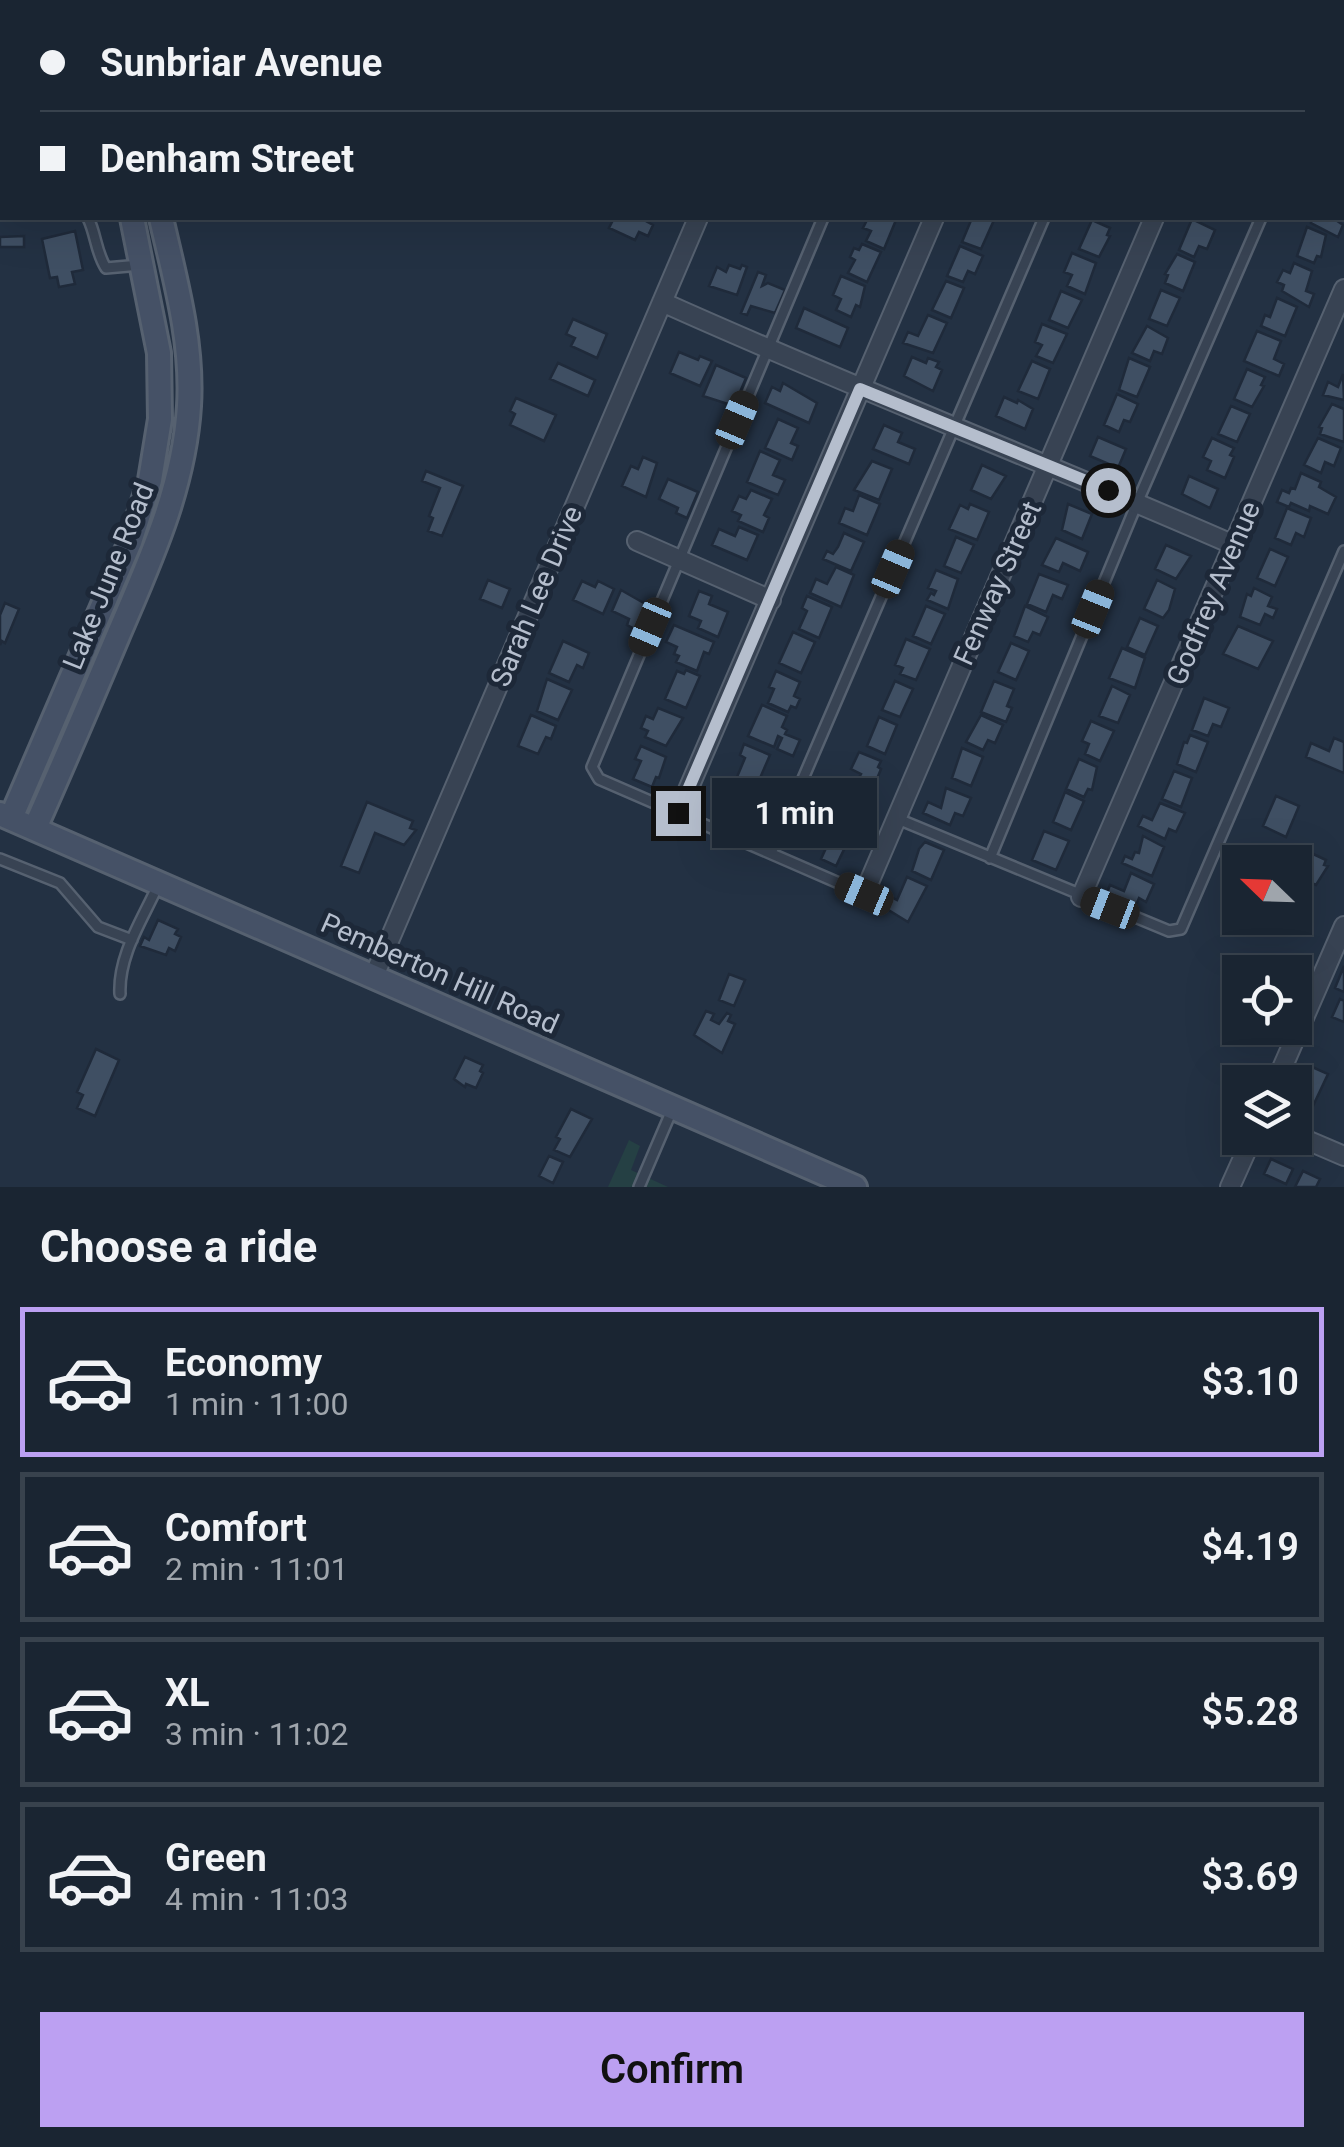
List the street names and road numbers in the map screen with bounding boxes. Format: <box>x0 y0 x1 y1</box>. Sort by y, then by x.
street label: Lake June Road <box>56 478 161 674</box>
street label: Fenway Street <box>947 496 1048 670</box>
street label: Godfrey Avenue <box>1160 496 1267 690</box>
street label: Sarah Lee Drive <box>484 501 589 691</box>
street label: Pemberton Hill Road <box>316 906 564 1041</box>

